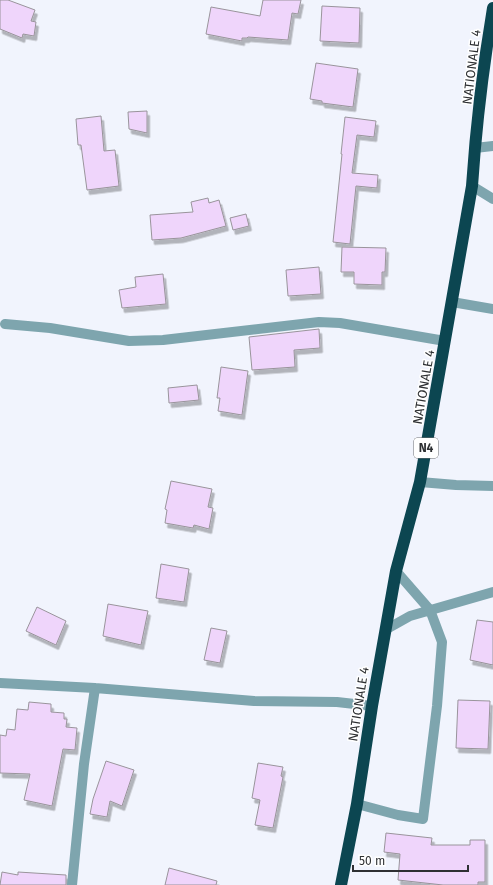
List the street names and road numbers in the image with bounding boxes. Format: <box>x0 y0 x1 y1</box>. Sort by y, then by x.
street label: NATIONALE 4 <box>459 29 484 105</box>
street label: NATIONALE 4 <box>410 349 437 425</box>
road number: N4 <box>414 438 438 458</box>
street label: NATIONALE 4 <box>345 666 372 742</box>

